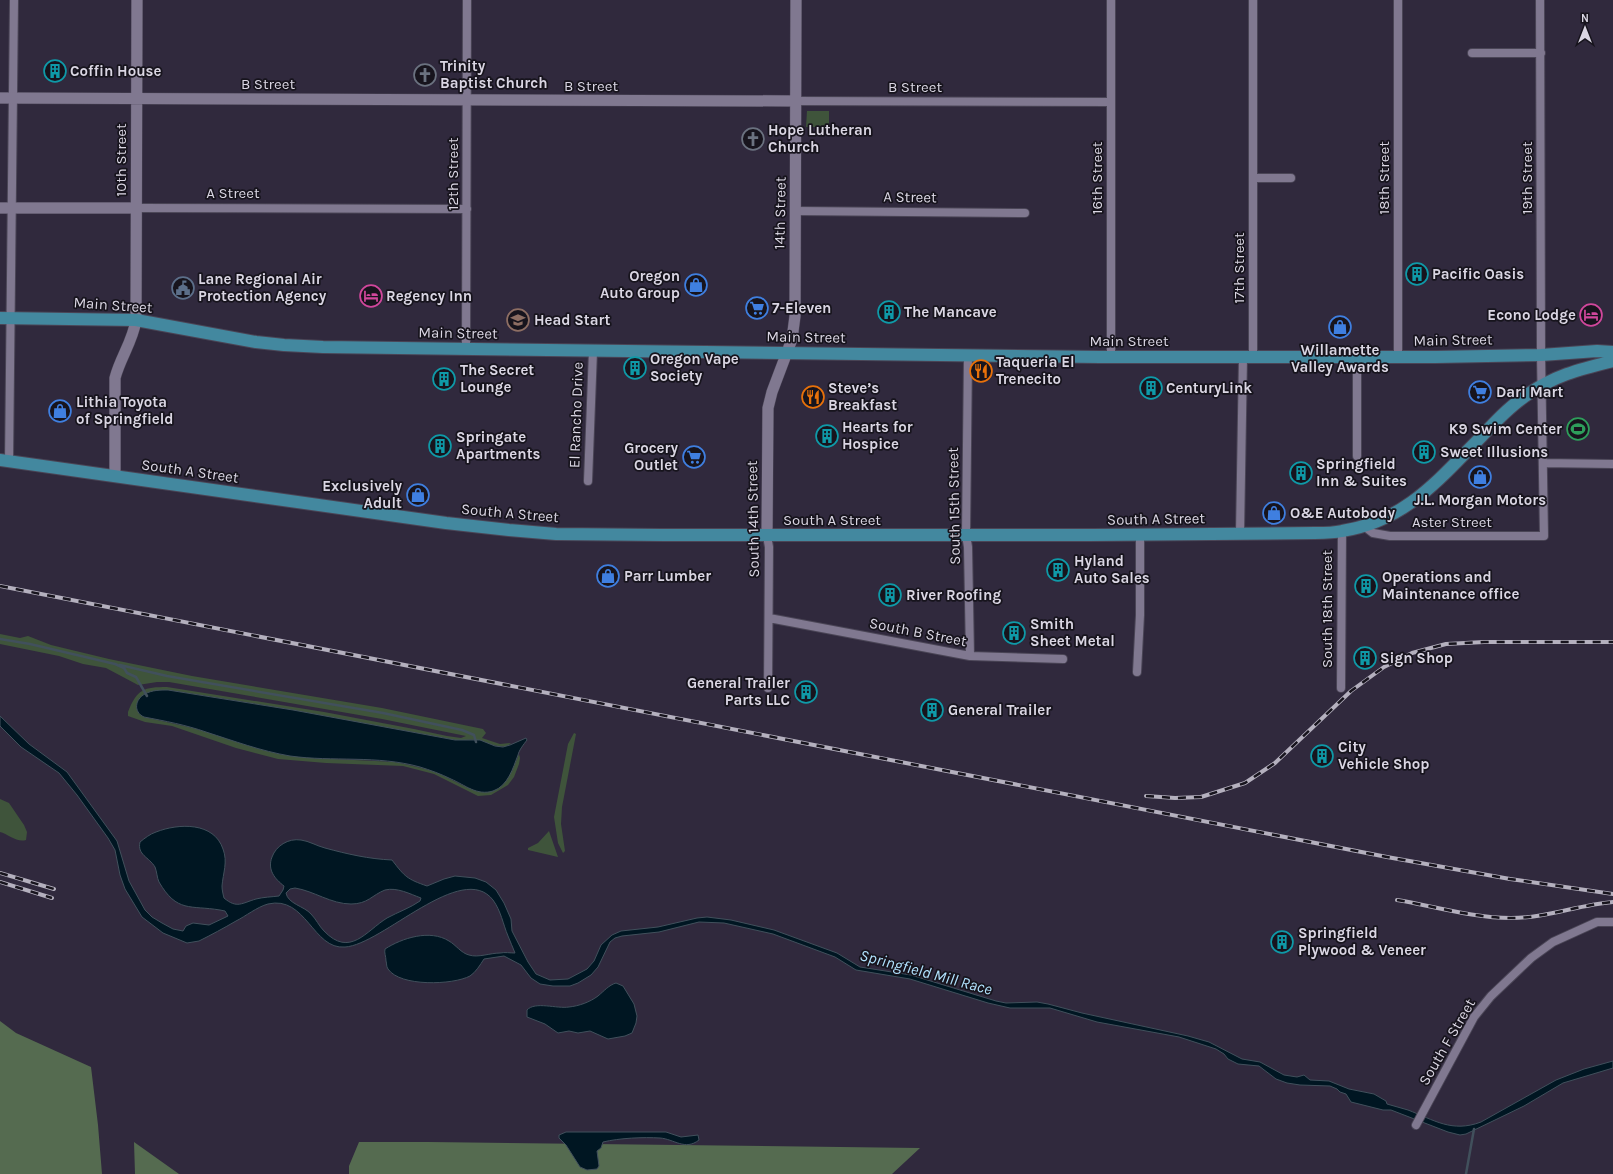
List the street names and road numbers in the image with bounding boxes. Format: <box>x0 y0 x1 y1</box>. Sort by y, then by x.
street label: B Street <box>241 75 295 93</box>
street label: B Street <box>564 77 618 95</box>
street label: B Street <box>888 78 942 96</box>
street label: 10th Street <box>112 123 130 197</box>
street label: 12th Street <box>444 137 462 211</box>
street label: 16th Street <box>1088 141 1106 214</box>
street label: 18th Street <box>1375 141 1393 215</box>
street label: 19th Street <box>1518 141 1536 215</box>
street label: 14th Street <box>770 176 790 250</box>
street label: A Street <box>206 184 260 202</box>
street label: A Street <box>883 188 937 206</box>
street label: 17th Street <box>1230 232 1248 304</box>
street label: Main Street <box>73 293 153 317</box>
street label: Main Street <box>418 323 498 343</box>
street label: Main Street <box>766 327 846 347</box>
street label: Main Street <box>1413 330 1493 350</box>
street label: Main Street <box>1089 332 1169 350</box>
street label: El Rancho Drive <box>565 362 587 468</box>
street label: South 15th Street <box>944 447 964 565</box>
street label: South A Street <box>140 455 240 487</box>
street label: South 14th Street <box>743 460 763 578</box>
street label: South A Street <box>460 500 560 526</box>
street label: South A Street <box>1107 509 1205 529</box>
street label: South A Street <box>783 511 881 529</box>
street label: Aster Street <box>1412 513 1492 531</box>
street label: South 18th Street <box>1318 550 1336 668</box>
street label: South B Street <box>868 614 968 650</box>
street label: South F Street <box>1415 995 1479 1089</box>

